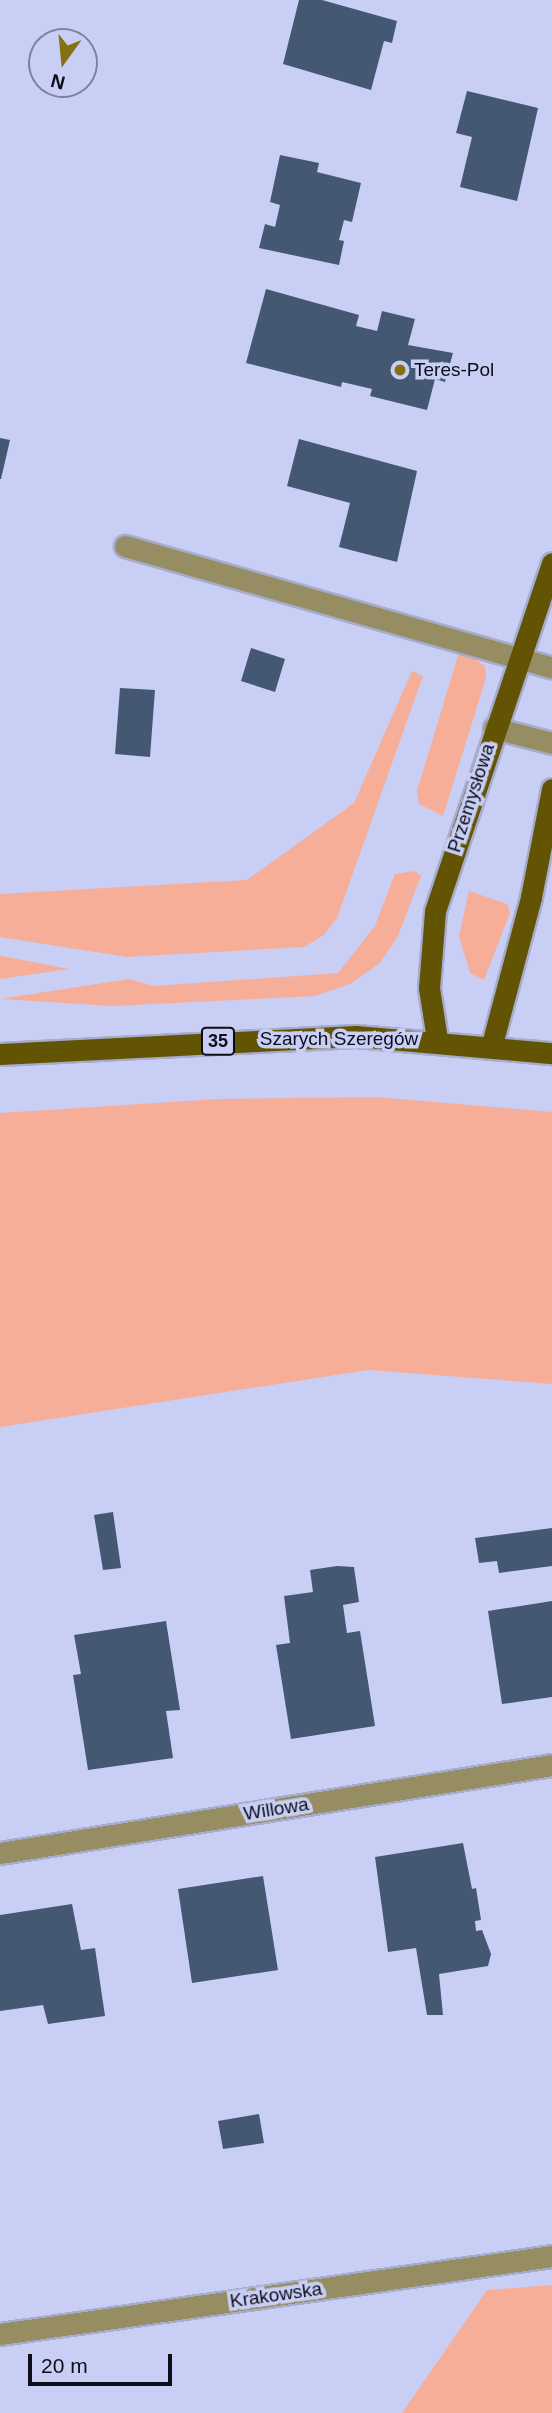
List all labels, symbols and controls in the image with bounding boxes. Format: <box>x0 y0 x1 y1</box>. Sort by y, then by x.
north arrow <box>28 28 98 98</box>
text: N <box>49 70 67 94</box>
place label: Teres-Pol <box>414 359 494 381</box>
marker: Teres-Pol <box>392 362 408 378</box>
street label: Przemysłowa <box>443 741 499 855</box>
road number: 35 <box>200 1026 235 1056</box>
street label: Szarych Szeregów <box>260 1028 418 1050</box>
street label: Willowa <box>242 1793 310 1825</box>
street label: Krakowska <box>228 2277 324 2313</box>
scale bar <box>32 2340 175 2384</box>
text: 20 m <box>41 2354 88 2377</box>

